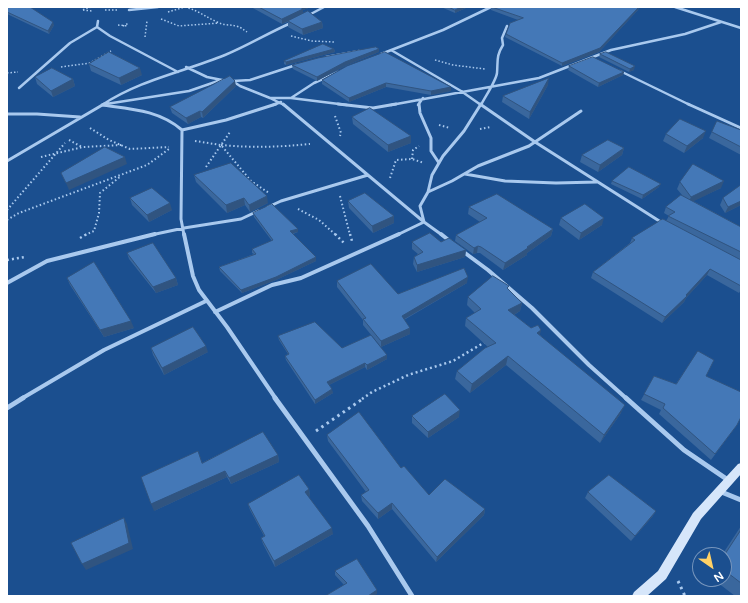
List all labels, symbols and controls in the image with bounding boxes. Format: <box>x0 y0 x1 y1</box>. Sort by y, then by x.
north arrow <box>692 547 732 587</box>
text: N <box>711 569 726 584</box>

